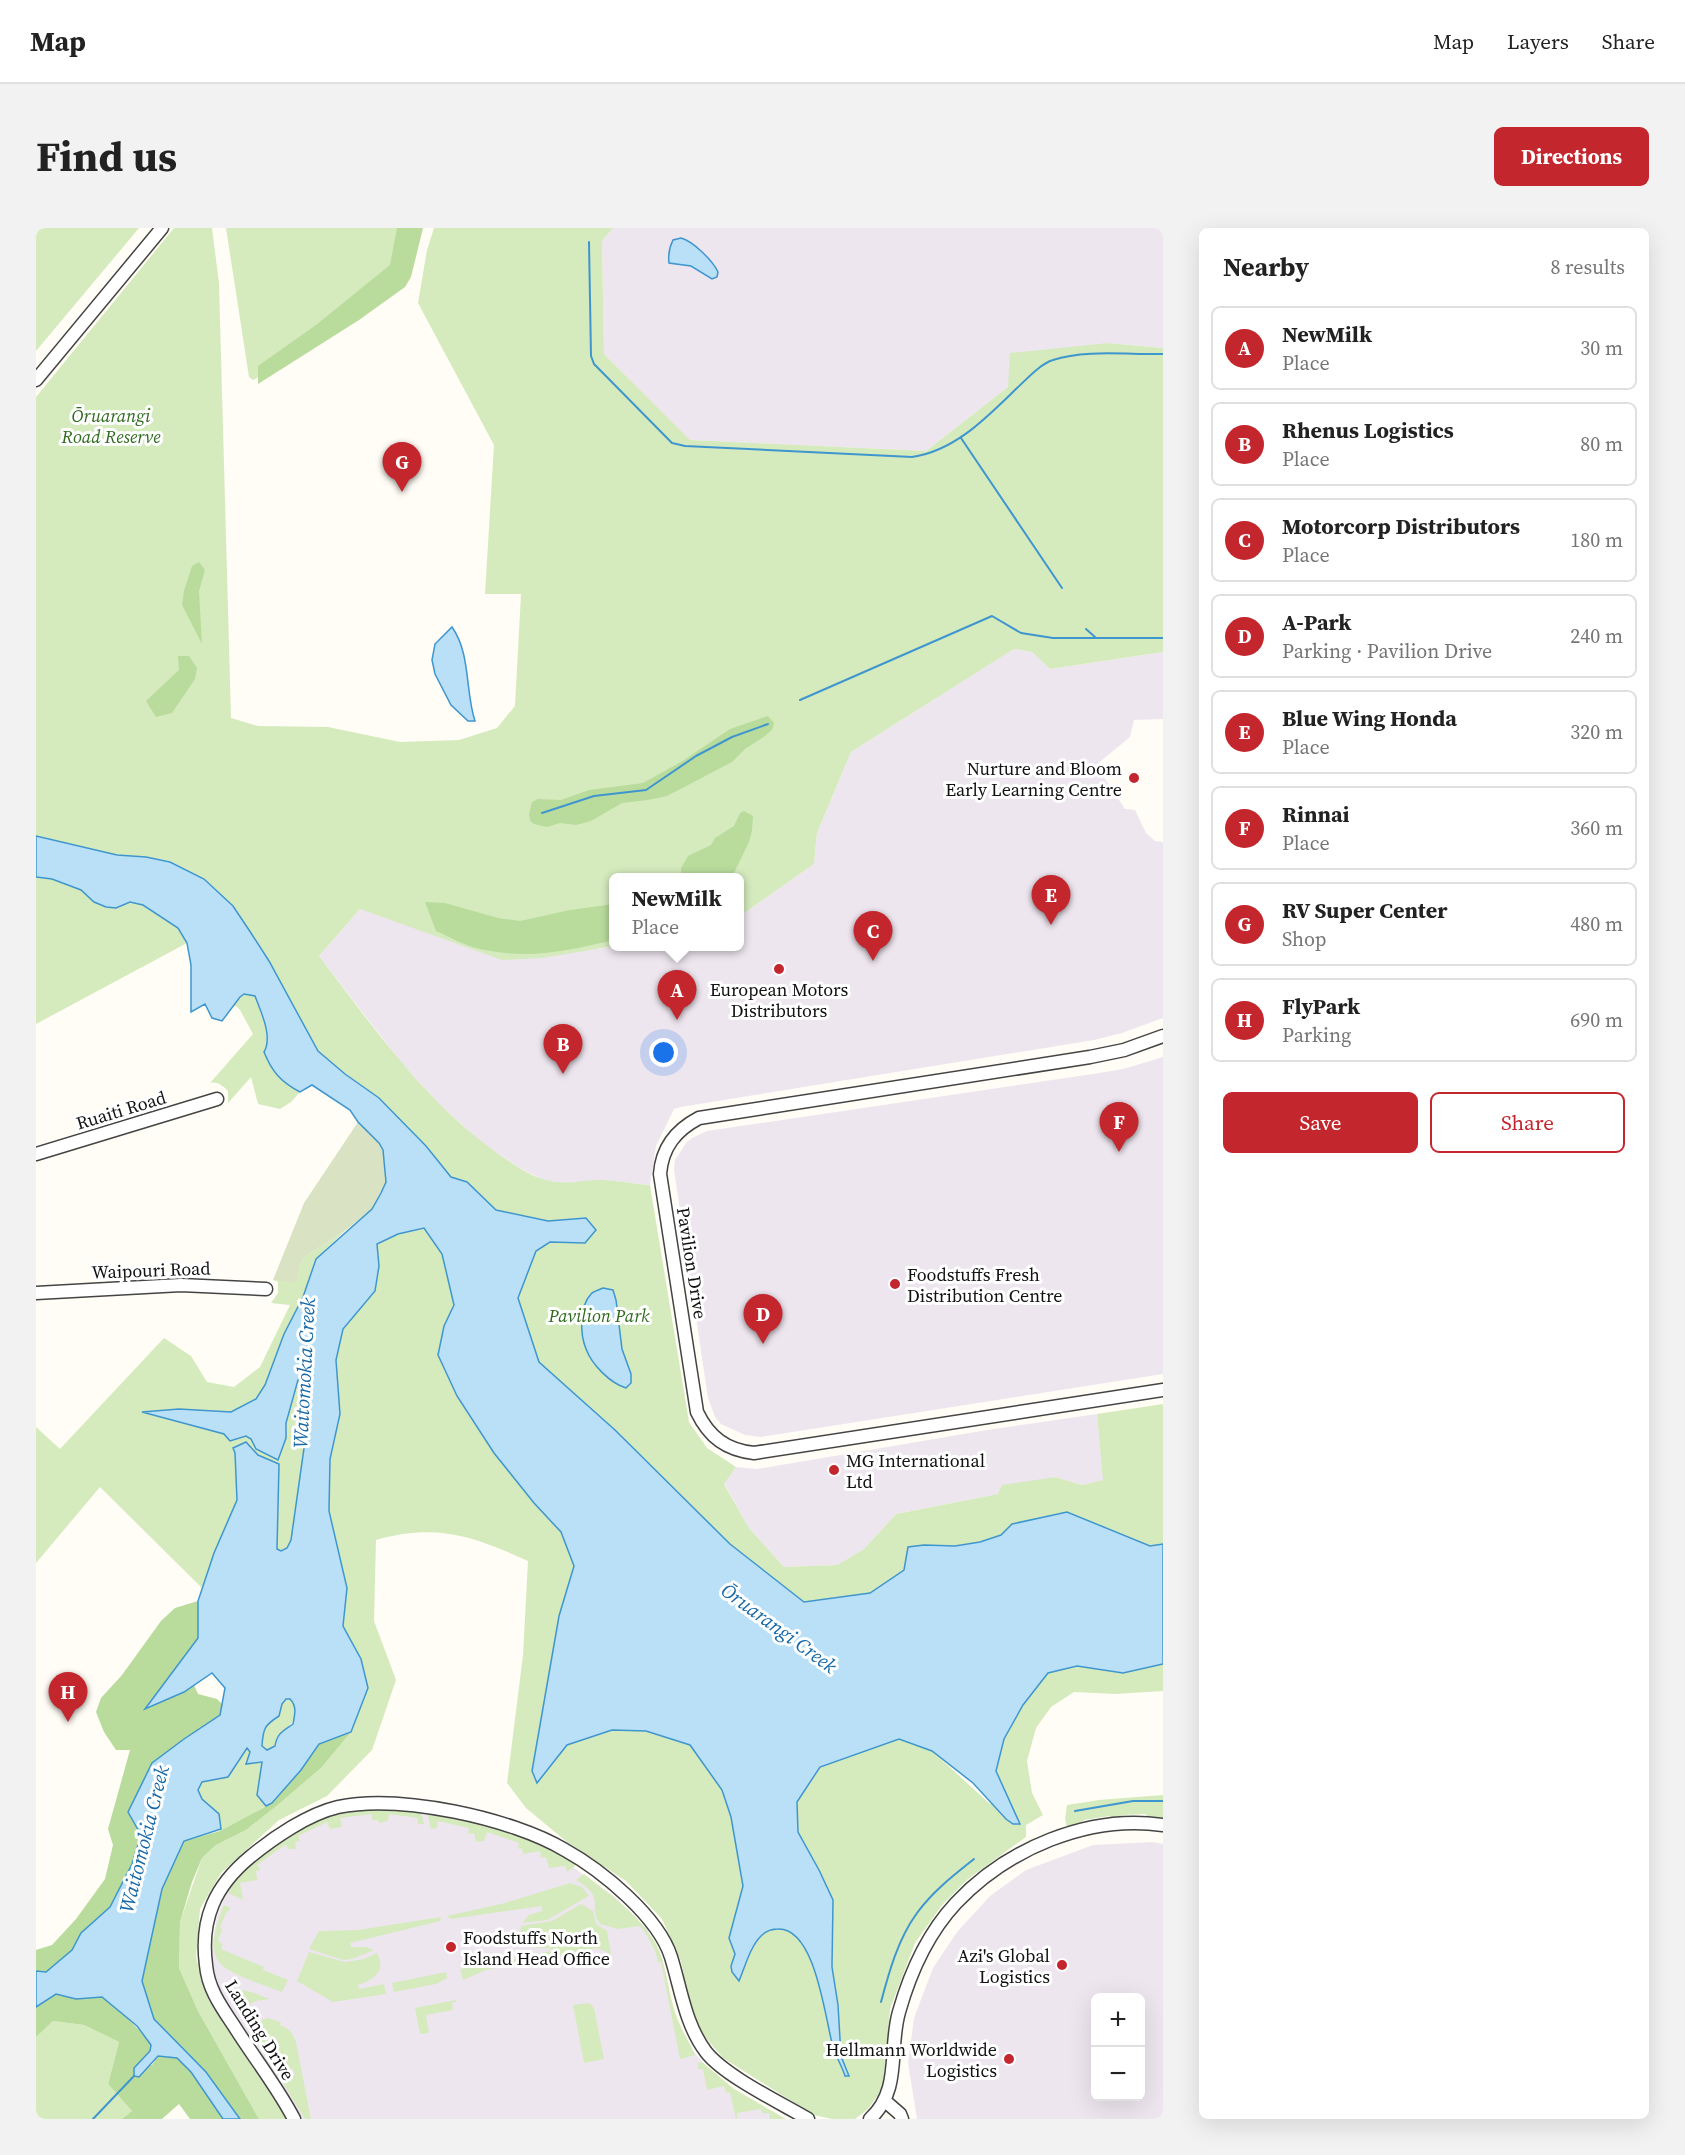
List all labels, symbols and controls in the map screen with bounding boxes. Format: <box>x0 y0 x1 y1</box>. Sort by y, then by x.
text: Map <box>30 22 86 60</box>
text: Map <box>1433 27 1474 56</box>
text: Layers <box>1507 27 1569 56</box>
text: Share <box>1602 27 1655 56</box>
text: Find us <box>36 127 177 185</box>
button: Directions <box>1494 127 1649 186</box>
text: Nearby <box>1223 249 1309 285</box>
text: 8 results <box>1550 253 1625 281</box>
text: NewMilk <box>1282 319 1372 349</box>
text: A <box>1238 334 1251 362</box>
text: 30 m <box>1580 334 1623 362</box>
text: Place <box>1282 349 1330 377</box>
park label: Ōruarangi Road Reserve <box>61 403 161 449</box>
text: Rhenus Logistics <box>1282 415 1454 445</box>
text: B <box>1238 430 1251 458</box>
text: 80 m <box>1580 430 1623 458</box>
pin: G <box>382 442 422 492</box>
text: Place <box>1282 445 1330 473</box>
text: Motorcorp Distributors <box>1282 511 1520 541</box>
text: C <box>1238 526 1251 554</box>
text: 180 m <box>1570 526 1623 554</box>
text: Place <box>1282 541 1330 569</box>
text: A-Park <box>1282 607 1351 637</box>
text: D <box>1237 622 1252 650</box>
text: 240 m <box>1570 622 1623 650</box>
text: Parking · Pavilion Drive <box>1282 637 1492 665</box>
text: Blue Wing Honda <box>1282 703 1457 733</box>
text: E <box>1239 718 1250 746</box>
text: 320 m <box>1570 718 1623 746</box>
text: Place <box>1282 733 1330 761</box>
place label: Nurture and Bloom Early Learning Centre <box>945 756 1122 802</box>
marker: Nurture and Bloom Early Learning Centre <box>1127 771 1141 785</box>
text: Rinnai <box>1282 799 1350 829</box>
text: F <box>1239 814 1250 842</box>
text: 360 m <box>1570 814 1623 842</box>
text: Place <box>1282 829 1330 857</box>
popup <box>609 873 744 951</box>
pin: E <box>1032 876 1070 925</box>
text: NewMilk <box>631 883 722 913</box>
text: RV Super Center <box>1282 895 1447 925</box>
text: G <box>1238 910 1251 938</box>
text: 480 m <box>1570 910 1623 938</box>
pin: C <box>854 912 892 961</box>
text: Place <box>631 913 679 941</box>
text: Shop <box>1282 925 1327 953</box>
marker: European Motors Distributors <box>772 962 786 976</box>
pin: A <box>658 970 696 1020</box>
place label: European Motors Distributors <box>710 977 848 1023</box>
text: FlyPark <box>1282 991 1360 1021</box>
text: H <box>1237 1006 1252 1034</box>
text: 690 m <box>1570 1006 1623 1034</box>
text: Parking <box>1282 1021 1351 1049</box>
pin: B <box>544 1024 582 1074</box>
your location <box>649 1038 678 1067</box>
street label: Ruaiti Road <box>73 1084 169 1136</box>
button: Save <box>1223 1092 1418 1153</box>
button: Share <box>1430 1092 1625 1153</box>
pin: F <box>1100 1102 1138 1152</box>
street label: Pavilion Drive <box>671 1205 713 1321</box>
street label: Waipouri Road <box>91 1255 211 1285</box>
place label: Foodstuffs Fresh Distribution Centre <box>907 1262 1063 1308</box>
marker: Foodstuffs Fresh Distribution Centre <box>888 1277 902 1291</box>
pin: D <box>744 1294 782 1344</box>
water label: Waitomokia Creek <box>286 1296 322 1449</box>
park label: Pavilion Park <box>547 1303 650 1328</box>
place label: MG International Ltd <box>846 1448 985 1494</box>
marker: MG International Ltd <box>827 1463 841 1477</box>
water label: Ōruarangi Creek <box>715 1576 843 1680</box>
pin: H <box>48 1672 87 1722</box>
water label: Waitomokia Creek <box>112 1762 176 1915</box>
place label: Foodstuffs North Island Head Office <box>463 1925 610 1971</box>
marker: Foodstuffs North Island Head Office <box>444 1940 458 1954</box>
place label: Azi's Global Logistics <box>957 1943 1050 1989</box>
marker: Azi's Global Logistics <box>1055 1958 1069 1972</box>
street label: Landing Drive <box>219 1975 301 2085</box>
map controls <box>1091 1993 1145 2101</box>
button: + <box>1091 1993 1145 2047</box>
place label: Hellmann Worldwide Logistics <box>825 2037 997 2083</box>
button: − <box>1091 2047 1145 2101</box>
marker: Hellmann Worldwide Logistics <box>1002 2052 1016 2066</box>

